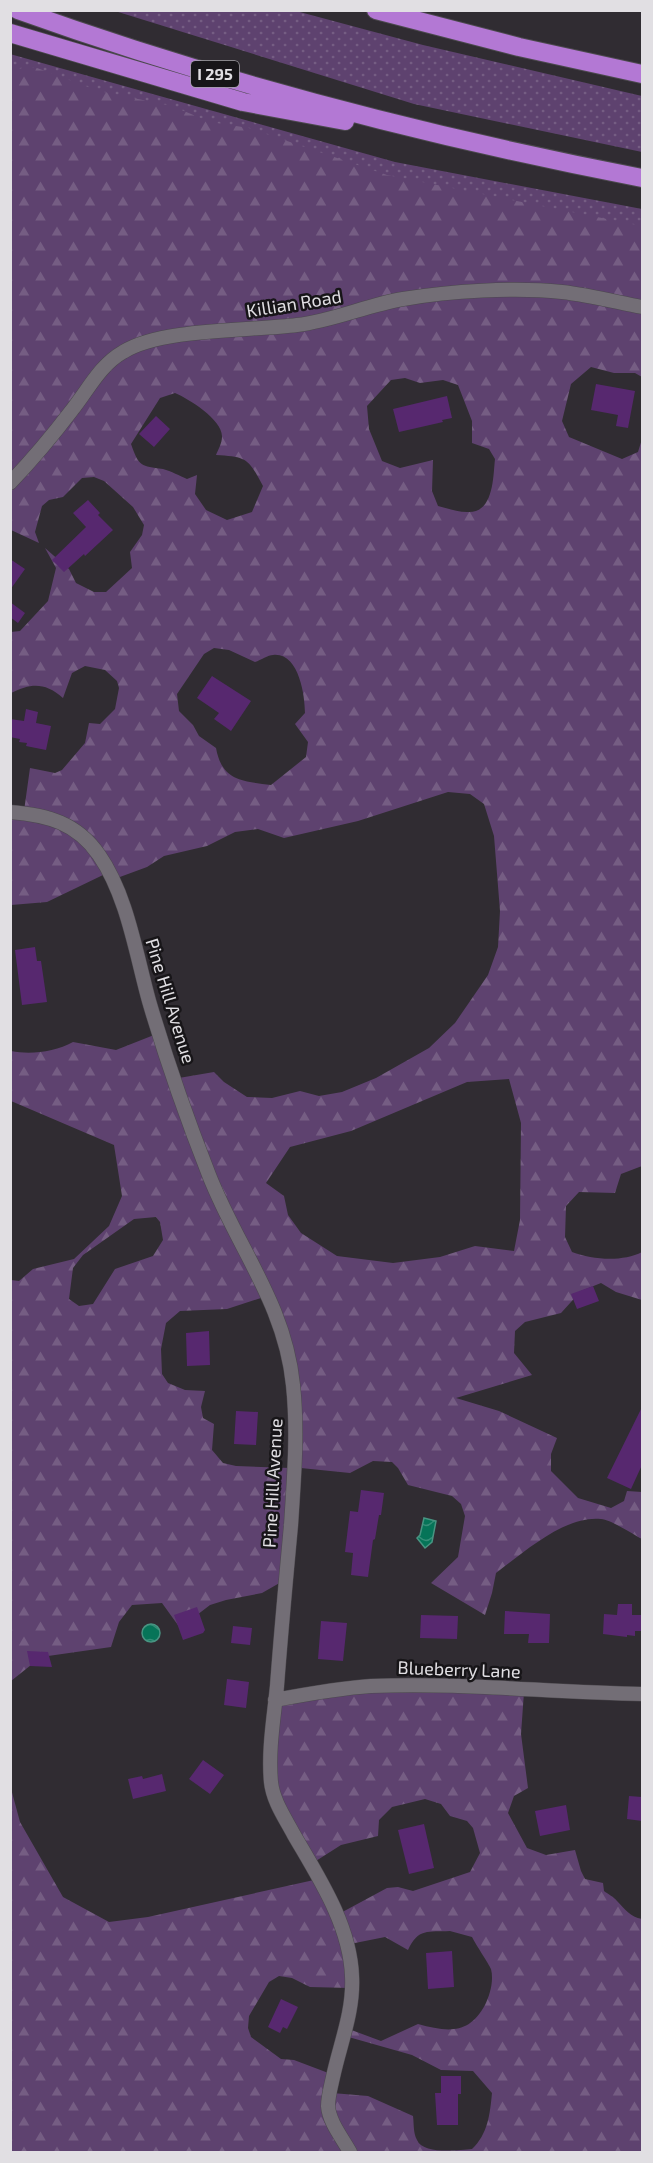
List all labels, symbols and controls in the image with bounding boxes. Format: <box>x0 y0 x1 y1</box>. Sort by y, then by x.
road number: I 295 <box>191 61 239 87</box>
street label: Killian Road <box>245 285 343 321</box>
street label: Pine Hill Avenue <box>141 935 200 1066</box>
street label: Pine Hill Avenue <box>258 1418 286 1548</box>
street label: Blueberry Lane <box>397 1656 521 1682</box>

